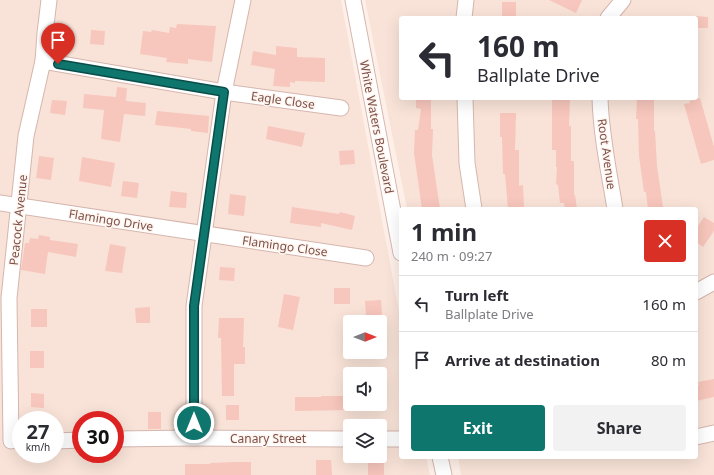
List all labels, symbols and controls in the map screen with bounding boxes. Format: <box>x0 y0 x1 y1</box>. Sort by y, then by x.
pin <box>41 23 75 64</box>
text: 160 m <box>477 27 560 65</box>
icon: arrive <box>47 29 69 51</box>
icon: left <box>411 32 463 84</box>
street label: White Waters Boulevard <box>356 59 398 195</box>
text: Ballplate Drive <box>477 63 600 87</box>
street label: Eagle Close <box>250 87 316 113</box>
street label: Root Avenue <box>594 117 620 191</box>
street label: Peacock Avenue <box>5 174 31 266</box>
street label: Flamingo Drive <box>68 205 155 235</box>
text: 1 min <box>411 215 477 248</box>
button: close <box>644 220 686 262</box>
street label: Flamingo Close <box>241 232 329 260</box>
text: 240 m · 09:27 <box>411 247 492 265</box>
text: Turn left <box>445 285 509 305</box>
icon: left <box>411 293 433 315</box>
text: 160 m <box>642 294 686 314</box>
text: Ballplate Drive <box>445 305 534 323</box>
north arrow <box>343 315 387 359</box>
map controls <box>343 315 387 463</box>
icon: arrive <box>411 349 433 371</box>
text: Arrive at destination <box>445 350 600 370</box>
text: 80 m <box>651 350 686 370</box>
button: sound <box>343 367 387 411</box>
position arrow <box>173 402 215 444</box>
button: Exit <box>411 405 545 451</box>
button: Share <box>553 405 686 451</box>
speed limit sign: 30 <box>72 411 124 463</box>
text: 27 <box>27 418 49 445</box>
button: layers <box>343 419 387 463</box>
street label: Canary Street <box>230 430 307 447</box>
text: km/h <box>26 440 50 454</box>

